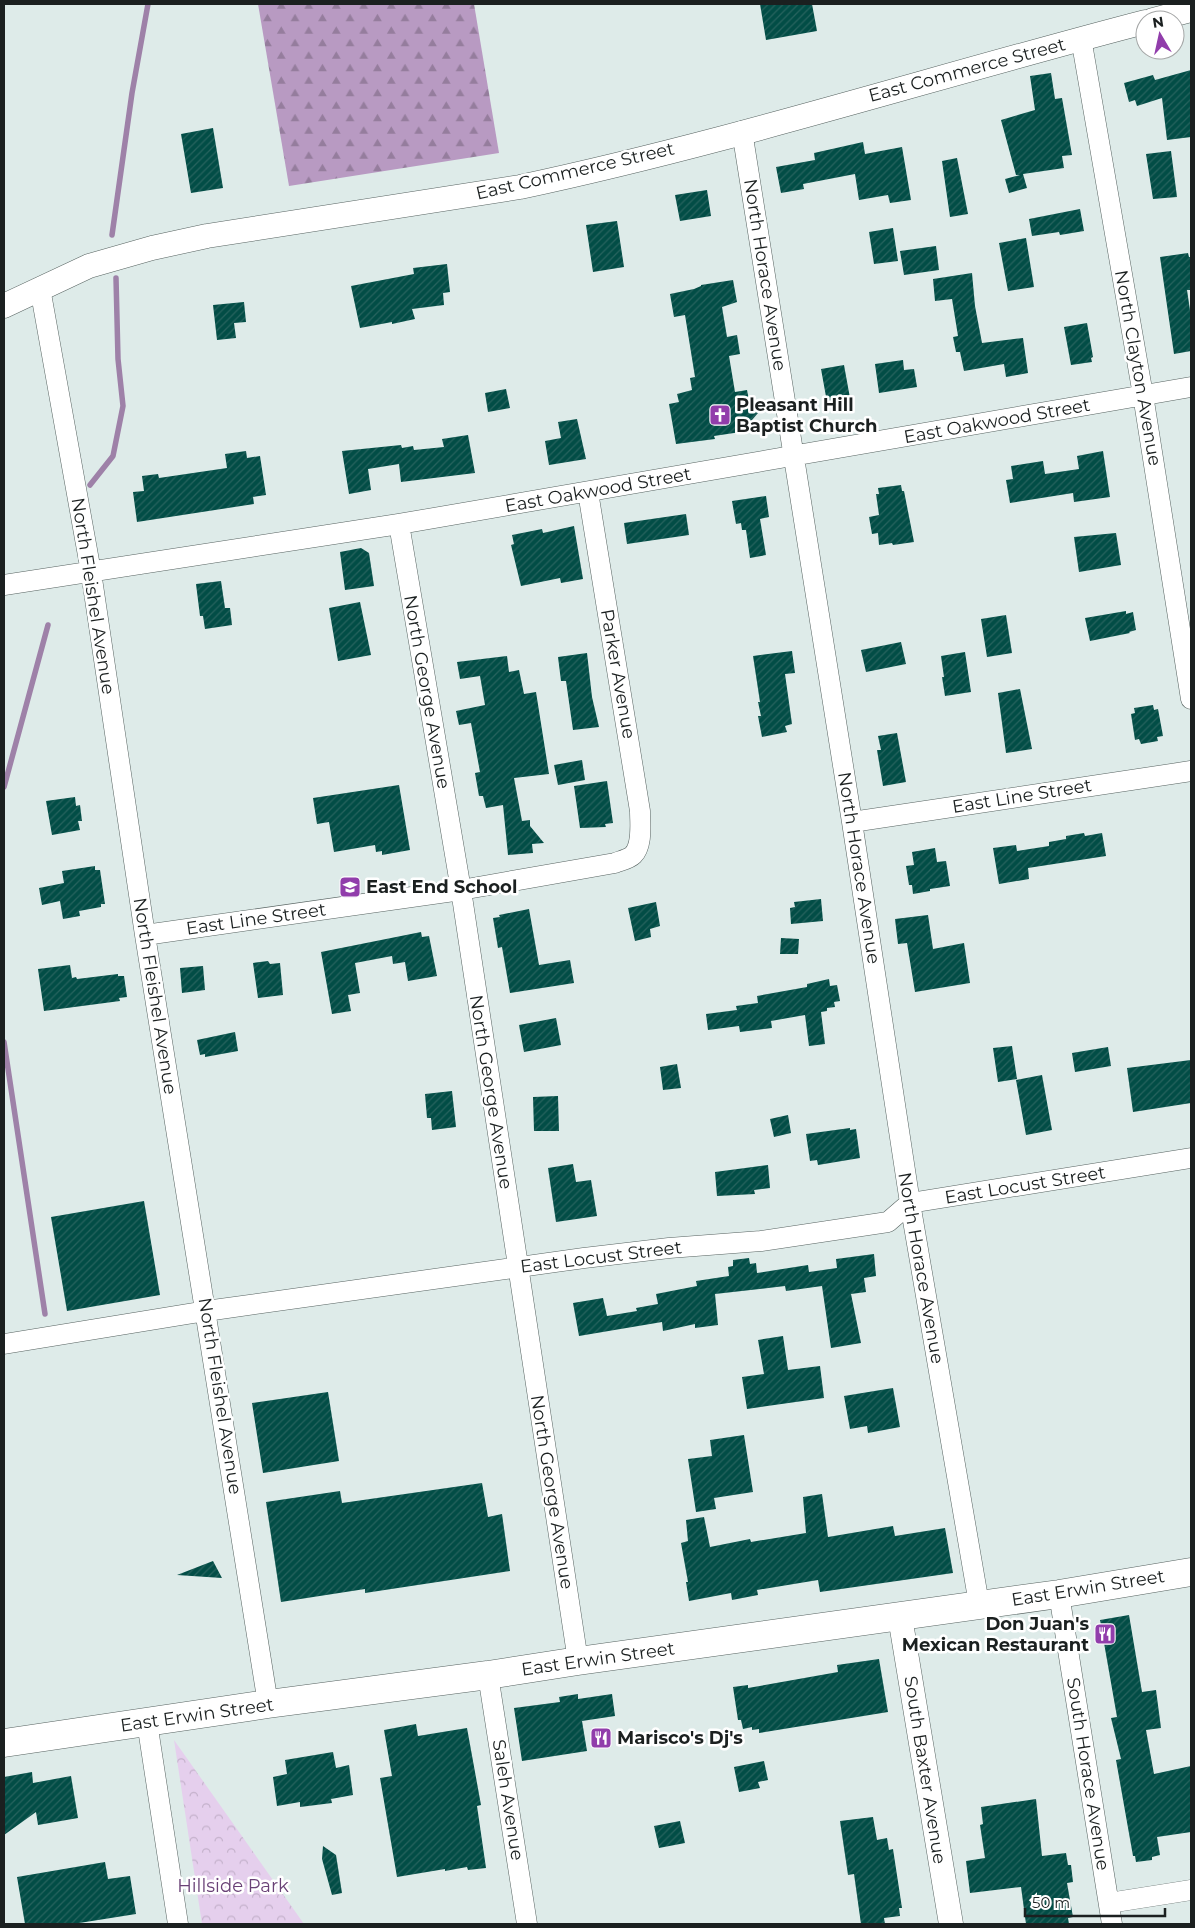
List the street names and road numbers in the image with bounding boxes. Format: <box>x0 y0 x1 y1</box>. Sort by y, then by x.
street label: East Commerce Street <box>866 33 1068 107</box>
street label: East Commerce Street <box>474 137 676 205</box>
street label: North Horace Avenue <box>739 177 791 373</box>
street label: North Clayton Avenue <box>1110 268 1166 468</box>
street label: East Oakwood Street <box>902 394 1092 448</box>
street label: East Oakwood Street <box>503 463 693 517</box>
street label: North Fleishel Avenue <box>67 496 119 696</box>
street label: North George Avenue <box>399 593 455 791</box>
street label: Parker Avenue <box>596 607 640 741</box>
street label: North Horace Avenue <box>833 770 885 966</box>
street label: East Line Street <box>951 774 1093 818</box>
street label: North Fleishel Avenue <box>129 896 181 1096</box>
street label: East Line Street <box>185 898 327 940</box>
street label: North George Avenue <box>465 993 517 1191</box>
street label: East Locust Street <box>943 1161 1107 1209</box>
street label: North Horace Avenue <box>893 1171 949 1366</box>
street label: East Locust Street <box>519 1236 683 1278</box>
street label: North Fleishel Avenue <box>194 1296 246 1496</box>
street label: North George Avenue <box>526 1393 578 1591</box>
street label: East Erwin Street <box>1010 1565 1166 1611</box>
street label: East Erwin Street <box>520 1637 676 1681</box>
street label: South Baxter Avenue <box>899 1674 951 1866</box>
street label: South Horace Avenue <box>1062 1676 1114 1872</box>
street label: East Erwin Street <box>119 1693 275 1737</box>
street label: Saleh Avenue <box>488 1738 528 1862</box>

